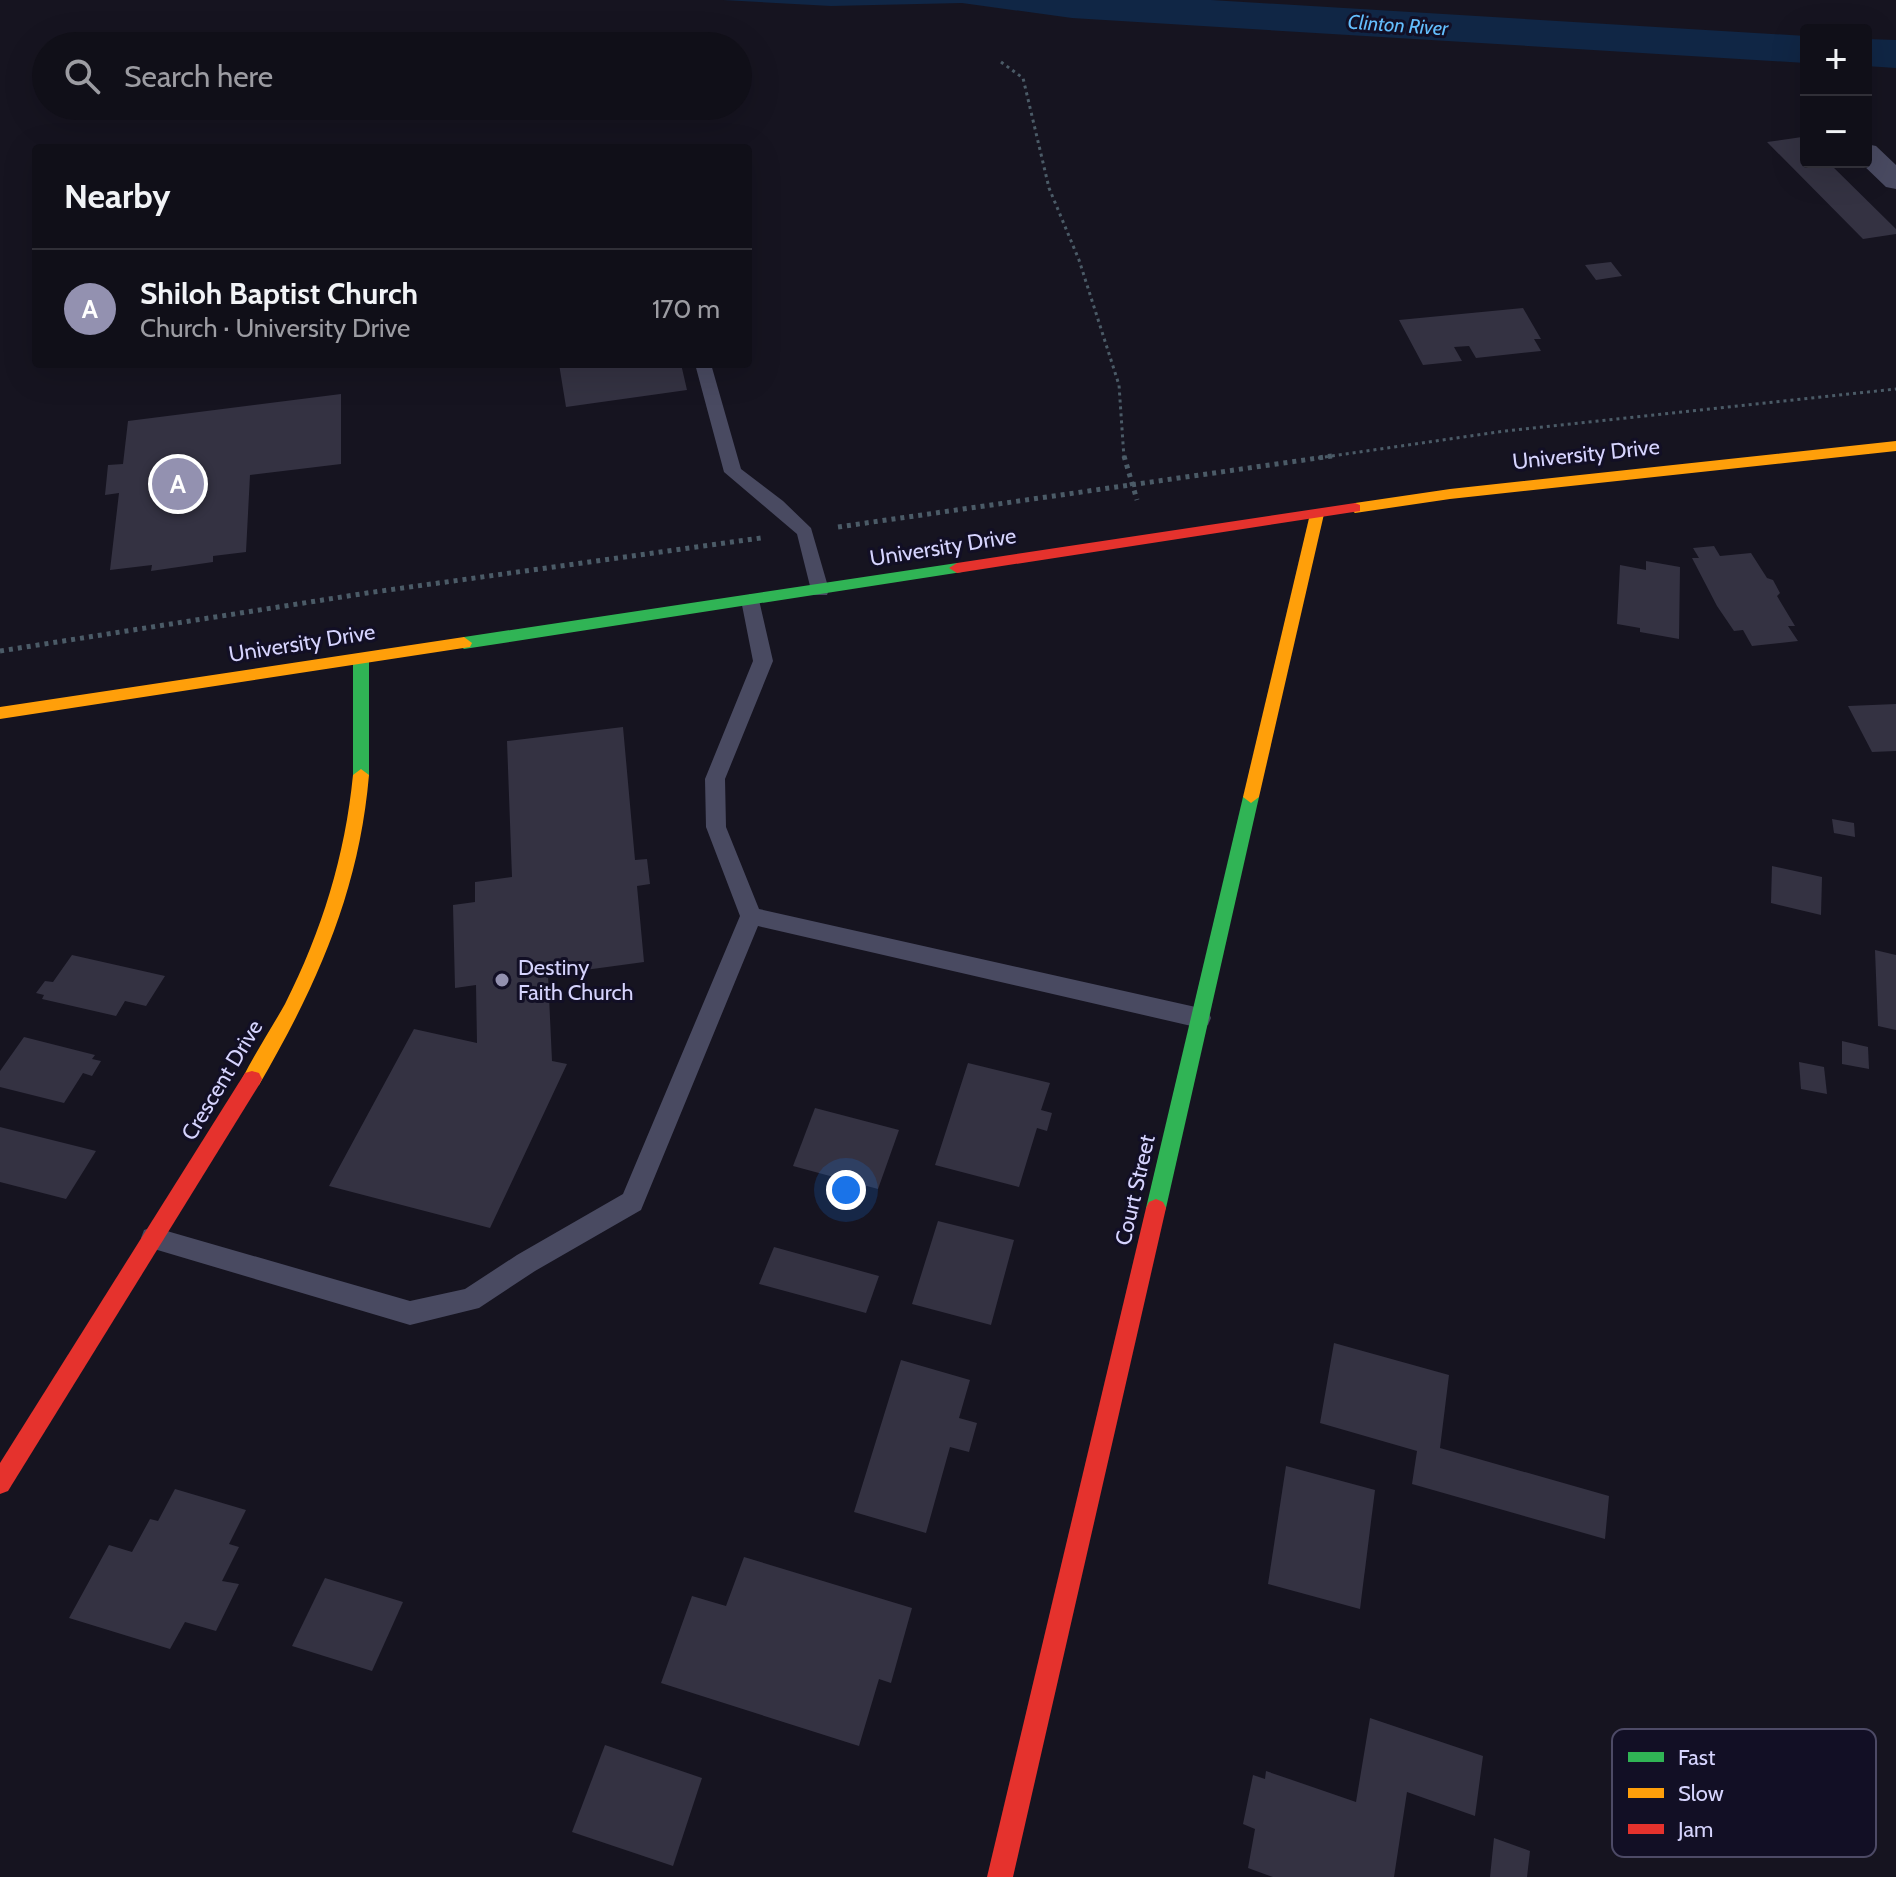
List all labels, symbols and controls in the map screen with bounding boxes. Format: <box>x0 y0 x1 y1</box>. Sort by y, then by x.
water label: Clinton River <box>1347 10 1450 41</box>
map controls <box>1800 24 1872 168</box>
button: + <box>1800 24 1872 96</box>
search box <box>32 32 752 120</box>
icon: search <box>60 54 104 98</box>
text: Search here <box>124 58 273 95</box>
button: − <box>1800 96 1872 168</box>
text: Nearby <box>64 175 171 217</box>
text: Shiloh Baptist Church <box>140 275 418 312</box>
text: A <box>82 293 98 325</box>
text: 170 m <box>652 293 720 325</box>
text: Church · University Drive <box>140 312 410 344</box>
street label: University Drive <box>1511 433 1661 475</box>
pin: A <box>152 454 204 514</box>
street label: University Drive <box>868 522 1018 572</box>
street label: University Drive <box>227 618 377 668</box>
place label: Destiny Faith Church <box>518 954 633 1006</box>
marker: Destiny Faith Church <box>493 971 511 989</box>
street label: Crescent Drive <box>176 1015 268 1145</box>
street label: Court Street <box>1109 1131 1161 1248</box>
your location <box>826 1170 866 1210</box>
legend <box>1612 1729 1876 1857</box>
text: Fast <box>1678 1744 1716 1771</box>
text: Slow <box>1678 1780 1724 1807</box>
text: Jam <box>1677 1816 1713 1843</box>

